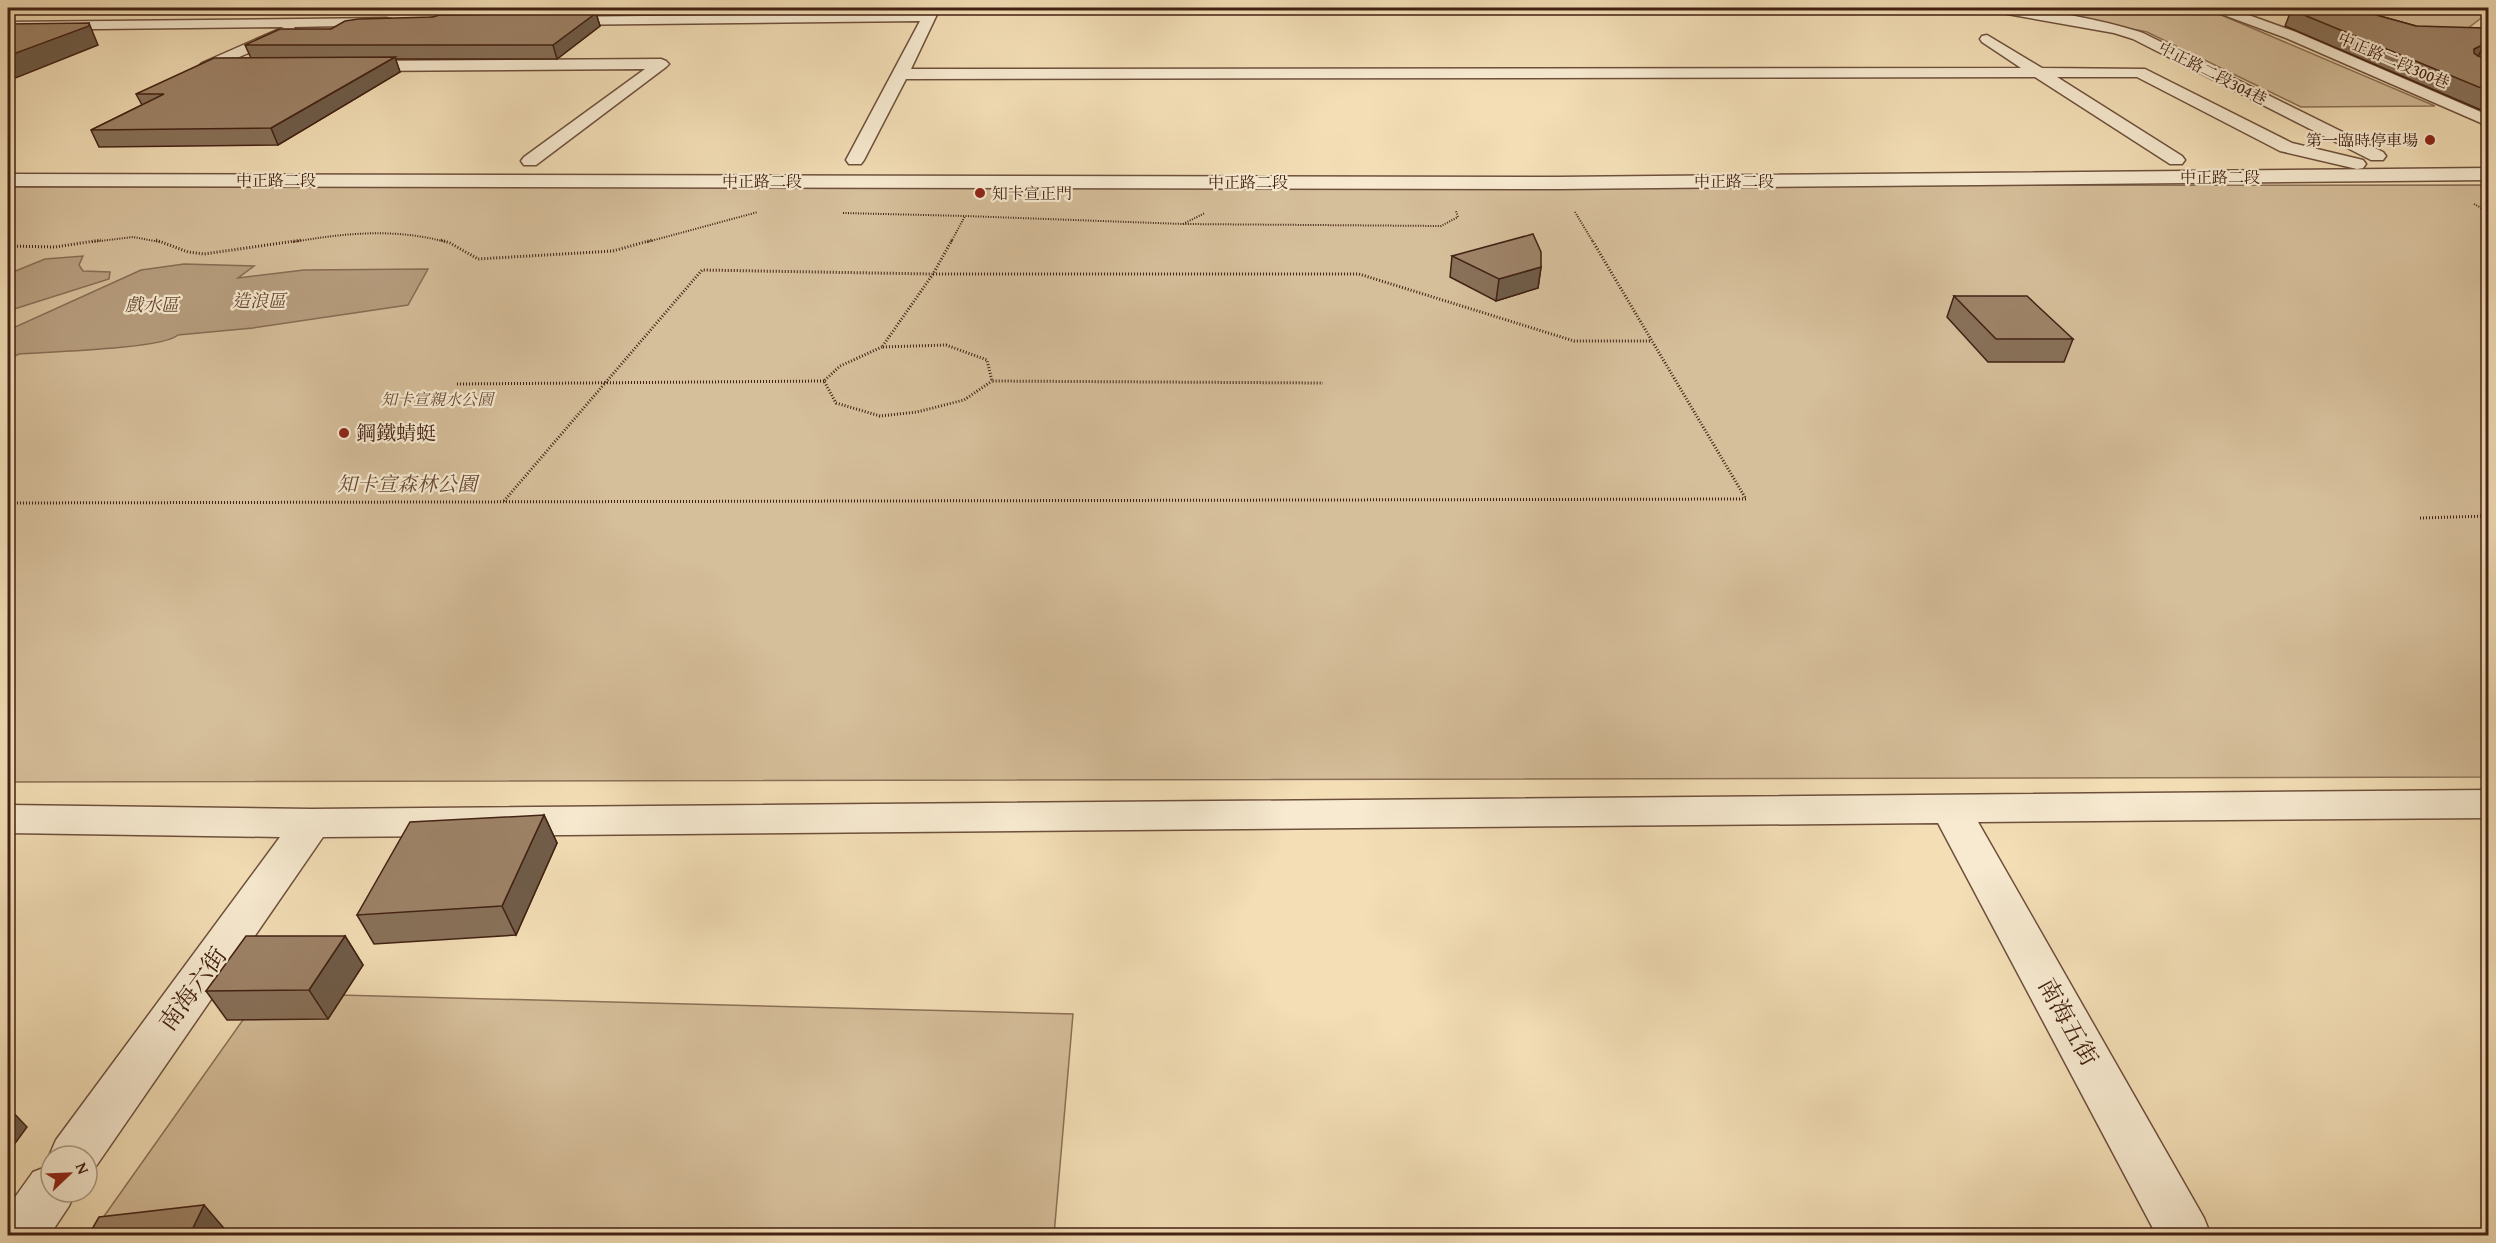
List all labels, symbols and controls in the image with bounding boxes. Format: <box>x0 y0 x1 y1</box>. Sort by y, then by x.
street label: 中正路二段300巷 <box>2334 26 2454 94</box>
street label: 中正路二段304巷 <box>2154 35 2272 111</box>
place label: 第一臨時停車場 <box>2306 128 2418 152</box>
marker: 第一臨時停車場 <box>2423 133 2437 147</box>
street label: 中正路二段 <box>2180 165 2260 189</box>
street label: 中正路二段 <box>236 168 316 192</box>
street label: 中正路二段 <box>722 169 802 193</box>
street label: 中正路二段 <box>1694 169 1774 193</box>
street label: 中正路二段 <box>1208 170 1288 194</box>
place label: 知卡宣正門 <box>992 181 1072 205</box>
marker: 知卡宣正門 <box>973 186 987 200</box>
water label: 造浪區 <box>232 287 288 314</box>
water label: 戲水區 <box>125 291 181 318</box>
park label: 知卡宣親水公園 <box>381 387 496 411</box>
place label: 鋼鐵蜻蜓 <box>356 418 436 447</box>
marker: 鋼鐵蜻蜓 <box>337 426 351 440</box>
park label: 知卡宣森林公園 <box>337 469 480 498</box>
street label: 南海六街 <box>150 940 235 1038</box>
street label: 南海五街 <box>2030 971 2107 1072</box>
north arrow <box>39 1144 99 1204</box>
text: N <box>70 1159 96 1178</box>

